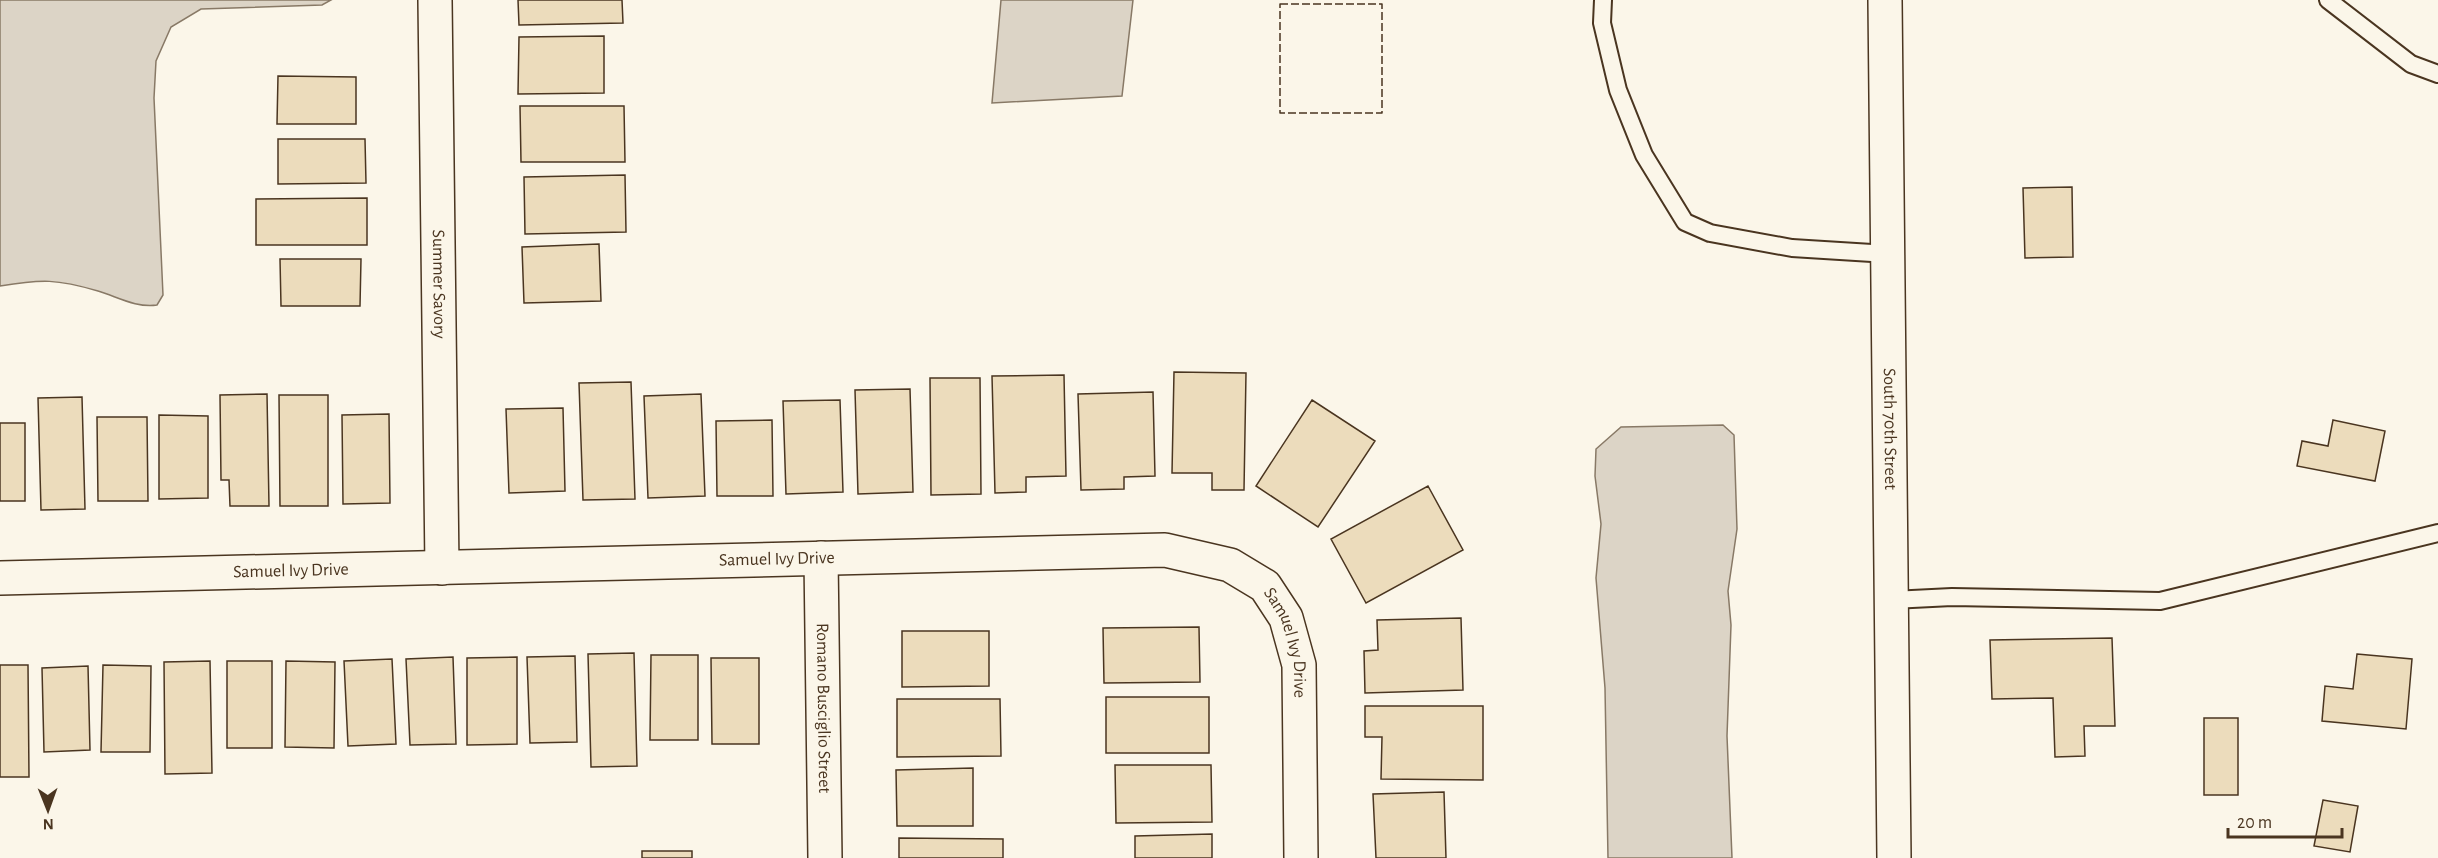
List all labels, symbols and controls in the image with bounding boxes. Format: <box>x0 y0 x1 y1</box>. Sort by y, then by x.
street label: Summer Savory <box>429 229 448 339</box>
street label: South 70th Street <box>1880 368 1899 490</box>
street label: Samuel Ivy Drive <box>719 549 835 570</box>
street label: Samuel Ivy Drive <box>233 561 349 581</box>
street label: Samuel Ivy Drive <box>1260 585 1308 698</box>
street label: Romano Busciglio Street <box>813 623 833 794</box>
north arrow <box>18 780 78 840</box>
scale bar <box>2228 801 2342 839</box>
text: 20 m <box>2237 814 2272 832</box>
text: N <box>43 816 54 832</box>

